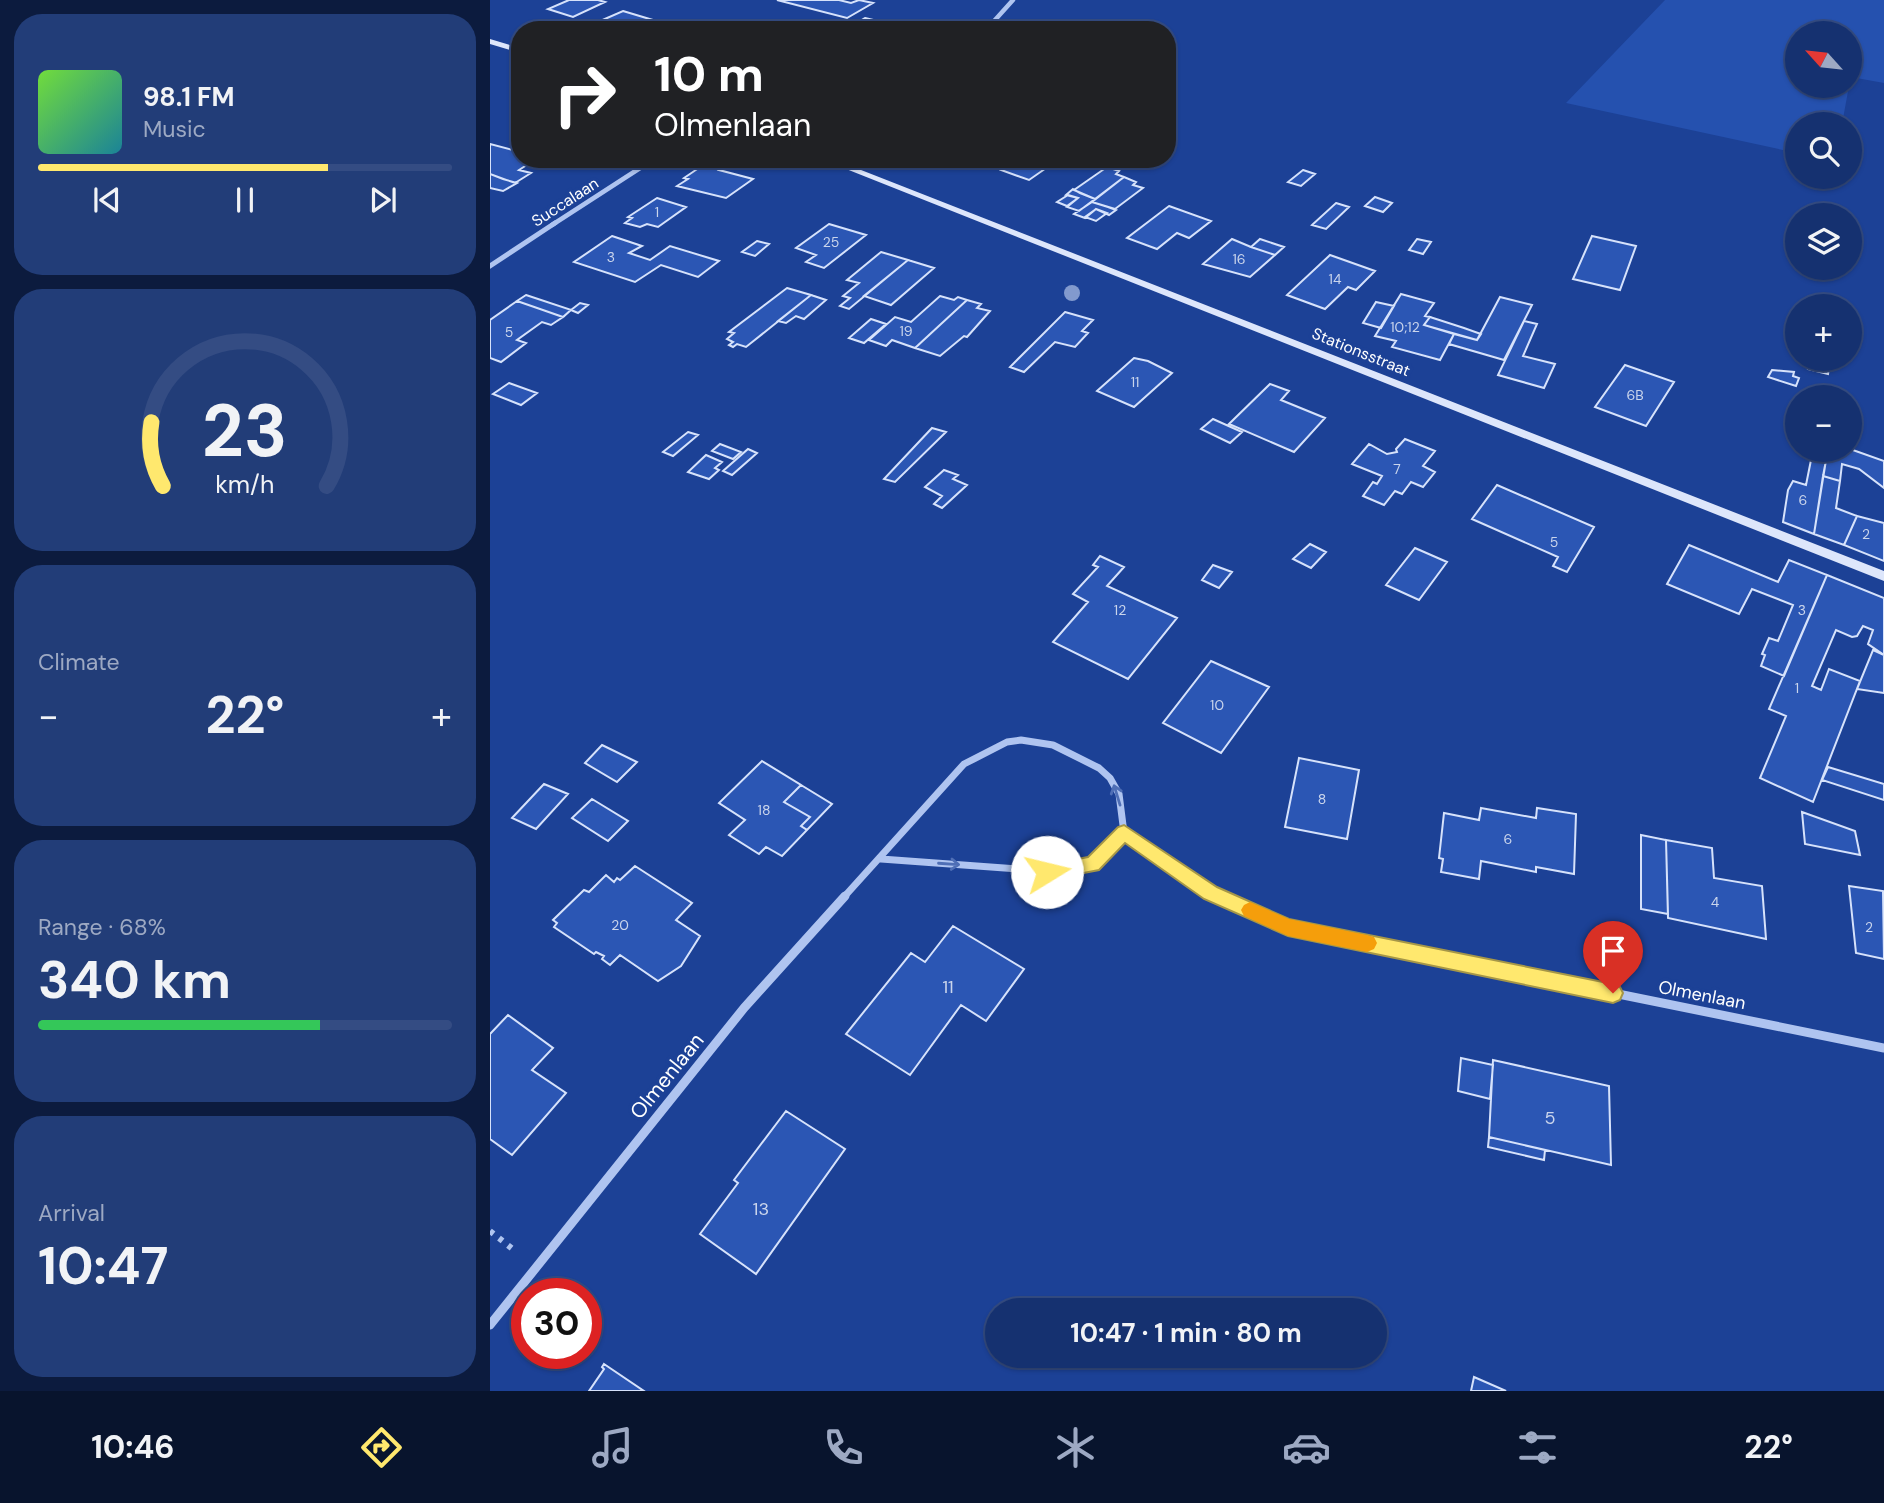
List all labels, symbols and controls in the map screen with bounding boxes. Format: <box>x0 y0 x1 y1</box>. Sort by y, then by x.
north arrow <box>1785 21 1862 98</box>
map controls <box>1785 21 1862 462</box>
text: 10 m <box>654 42 764 106</box>
icon: right <box>539 49 630 140</box>
text: 98.1 FM <box>143 80 235 114</box>
text: Olmenlaan <box>654 104 811 146</box>
button: search <box>1785 112 1862 189</box>
text: Music <box>143 114 206 144</box>
street label: Succalaan <box>528 173 602 231</box>
icon: previous <box>88 181 126 219</box>
icon: pause <box>226 181 264 219</box>
icon: next <box>364 181 402 219</box>
house number: 1 <box>655 203 659 221</box>
button: layers <box>1785 203 1862 280</box>
house number: 25 <box>823 233 839 251</box>
house number: 3 <box>607 248 615 266</box>
house number: 16 <box>1232 250 1246 268</box>
house number: 14 <box>1329 270 1342 288</box>
button: + <box>1785 294 1862 371</box>
house number: 10;12 <box>1390 318 1420 336</box>
house number: 19 <box>899 322 913 340</box>
house number: 5 <box>505 323 513 341</box>
street label: Stationsstraat <box>1309 323 1413 381</box>
house number: 11 <box>1131 373 1139 391</box>
text: 23 <box>202 385 288 480</box>
button: − <box>1785 385 1862 462</box>
house number: 6B <box>1626 386 1644 404</box>
house number: 7 <box>1393 460 1401 478</box>
text: km/h <box>215 468 275 501</box>
house number: 6 <box>1799 491 1807 509</box>
house number: 2 <box>1862 525 1870 543</box>
house number: 5 <box>1550 533 1558 551</box>
house number: 12 <box>1114 601 1126 619</box>
house number: 3 <box>1798 601 1806 619</box>
text: Climate <box>38 647 120 677</box>
house number: 1 <box>1795 679 1799 697</box>
text: 22° <box>206 681 284 749</box>
text: − <box>38 691 59 741</box>
text: + <box>431 691 452 741</box>
house number: 10 <box>1210 696 1224 714</box>
one-way arrow <box>1109 785 1122 807</box>
house number: 8 <box>1318 790 1326 808</box>
house number: 18 <box>758 801 770 819</box>
house number: 6 <box>1504 830 1512 848</box>
position arrow <box>1010 835 1084 909</box>
one-way arrow <box>937 858 960 871</box>
house number: 4 <box>1711 893 1720 911</box>
text: Range · 68% <box>38 912 166 942</box>
house number: 20 <box>611 916 629 934</box>
house number: 2 <box>1865 918 1873 936</box>
pin <box>1583 921 1643 993</box>
icon: arrive <box>1594 932 1632 970</box>
text: 340 km <box>38 946 231 1014</box>
house number: 11 <box>942 975 954 999</box>
street label: Olmenlaan <box>1656 975 1748 1015</box>
street label: Olmenlaan <box>624 1027 710 1125</box>
house number: 5 <box>1545 1106 1555 1130</box>
house number: 13 <box>753 1197 769 1221</box>
text: Arrival <box>38 1198 105 1228</box>
text: 10:47 <box>38 1232 168 1300</box>
speed limit sign: 30 <box>511 1278 602 1369</box>
text: 10:47 · 1 min · 80 m <box>1070 1316 1302 1350</box>
icon: directions <box>357 1423 406 1472</box>
icon: music <box>588 1423 637 1472</box>
icon: phone <box>819 1423 868 1472</box>
icon: climate <box>1051 1423 1100 1472</box>
icon: car <box>1282 1423 1331 1472</box>
icon: filters <box>1513 1423 1562 1472</box>
text: 10:46 <box>91 1426 175 1468</box>
text: 22° <box>1744 1426 1793 1468</box>

